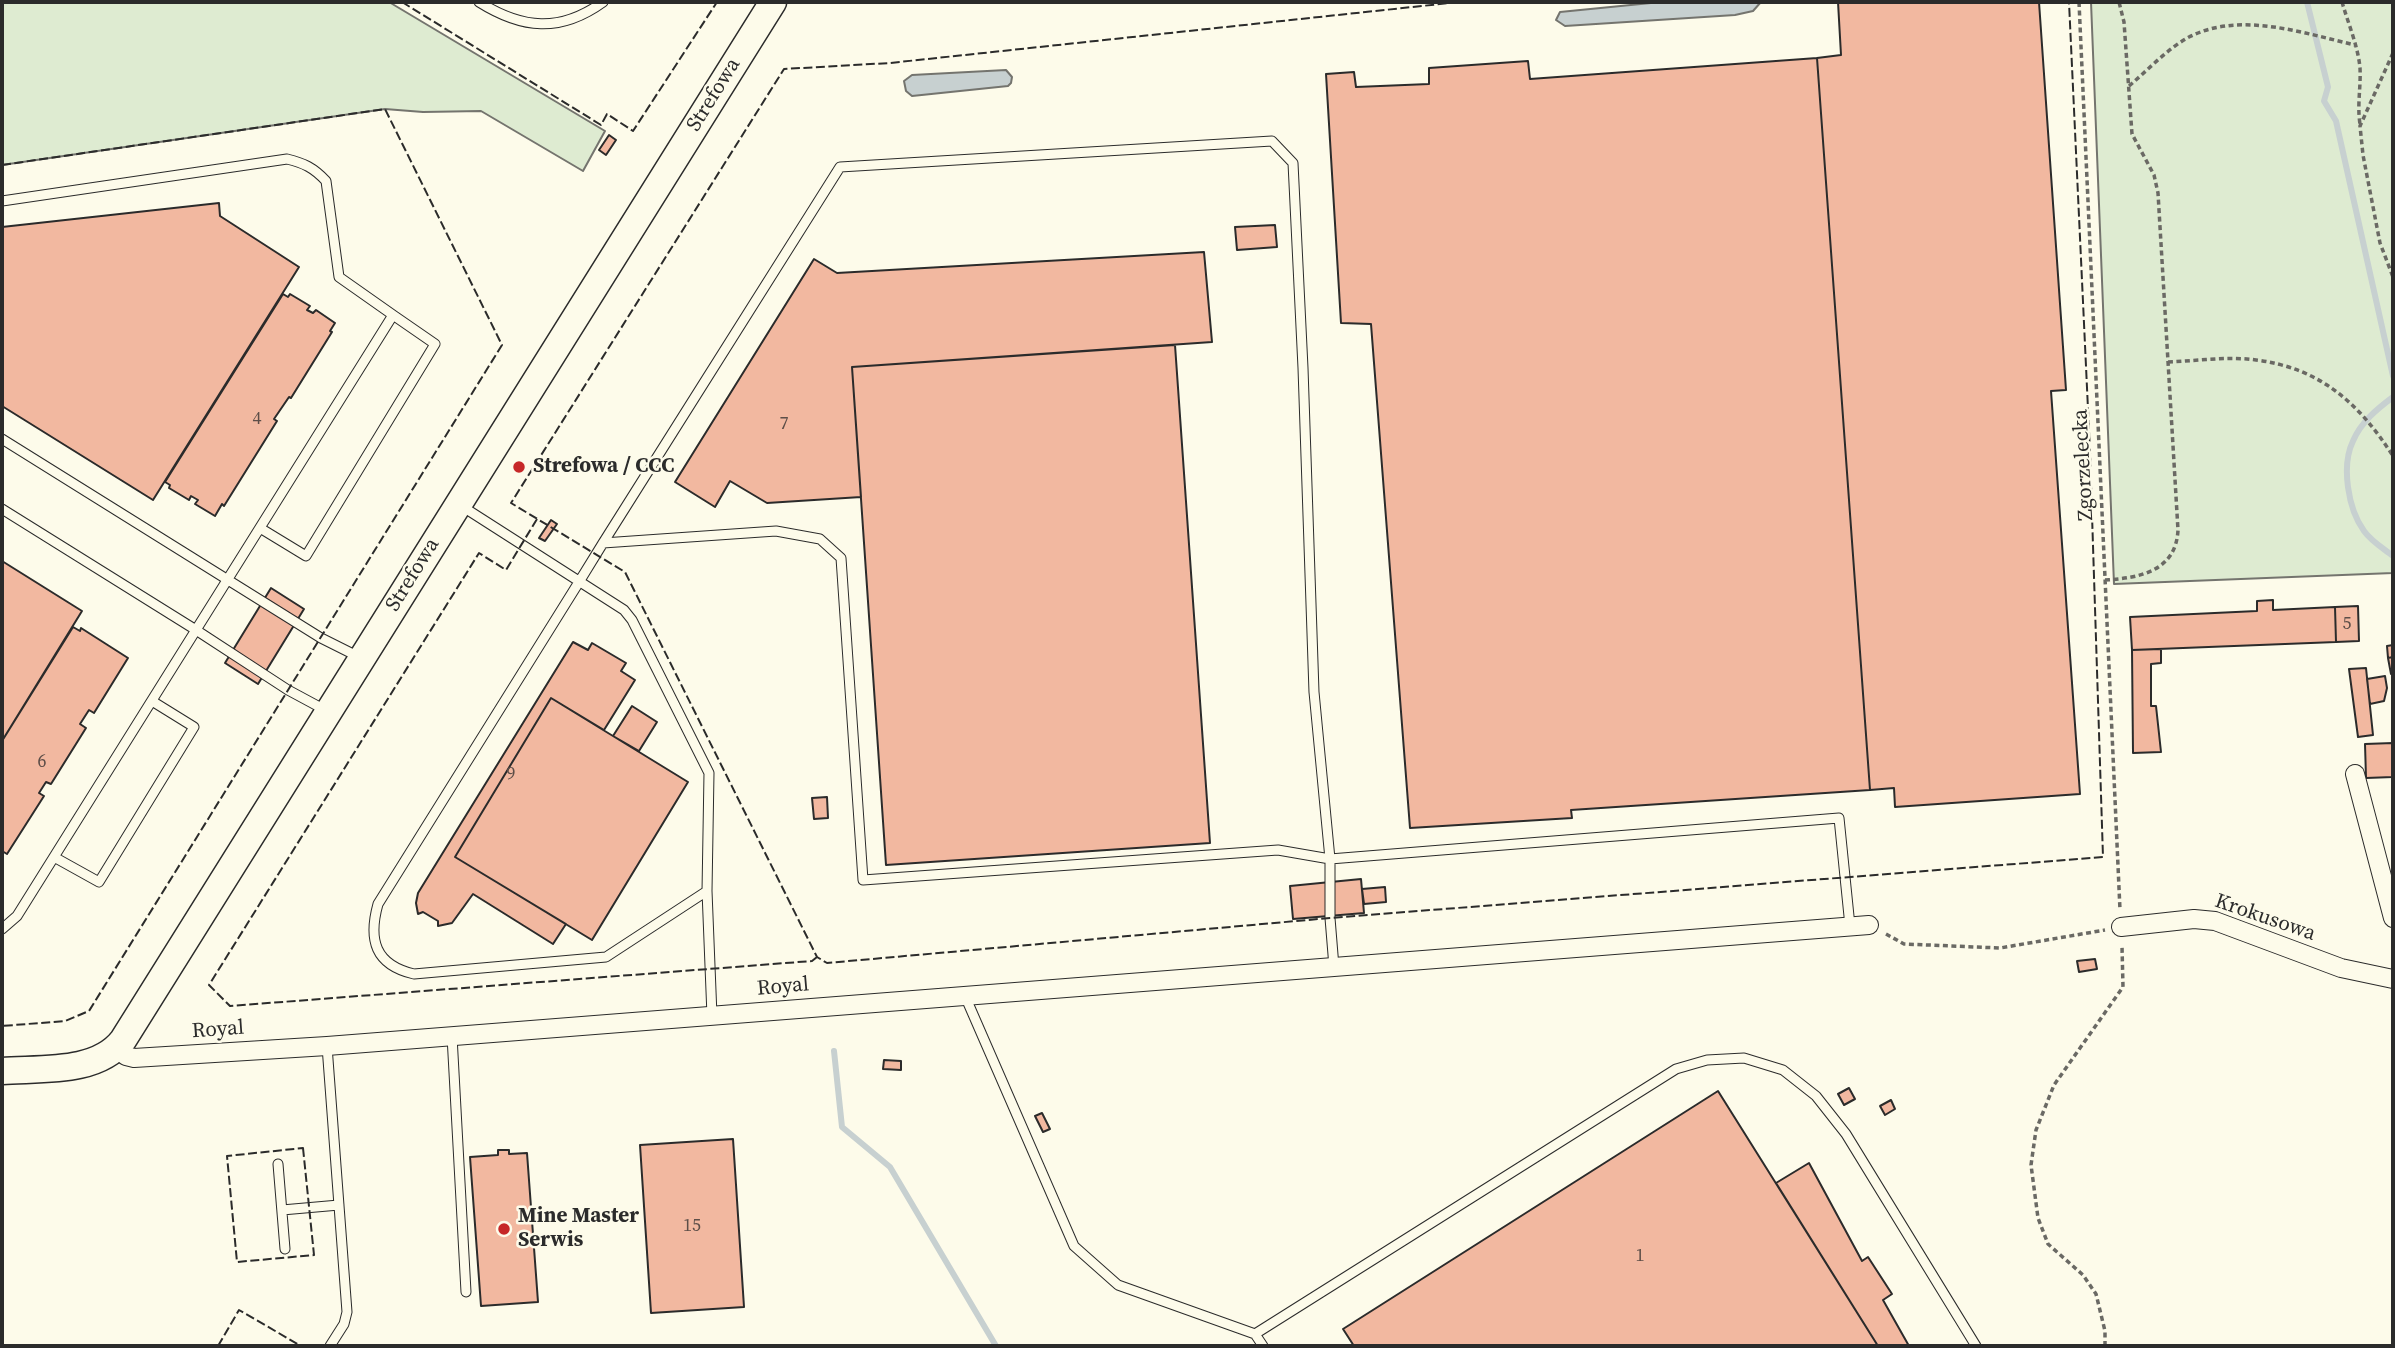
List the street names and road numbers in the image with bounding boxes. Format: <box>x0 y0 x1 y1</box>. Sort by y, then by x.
street label: Strefowa <box>682 54 746 136</box>
street label: Zgorzelecka <box>2068 408 2100 522</box>
street label: Strefowa <box>381 534 445 616</box>
street label: Krokusowa <box>2211 889 2319 947</box>
street label: Royal <box>756 972 810 1002</box>
street label: Royal <box>191 1016 245 1044</box>

